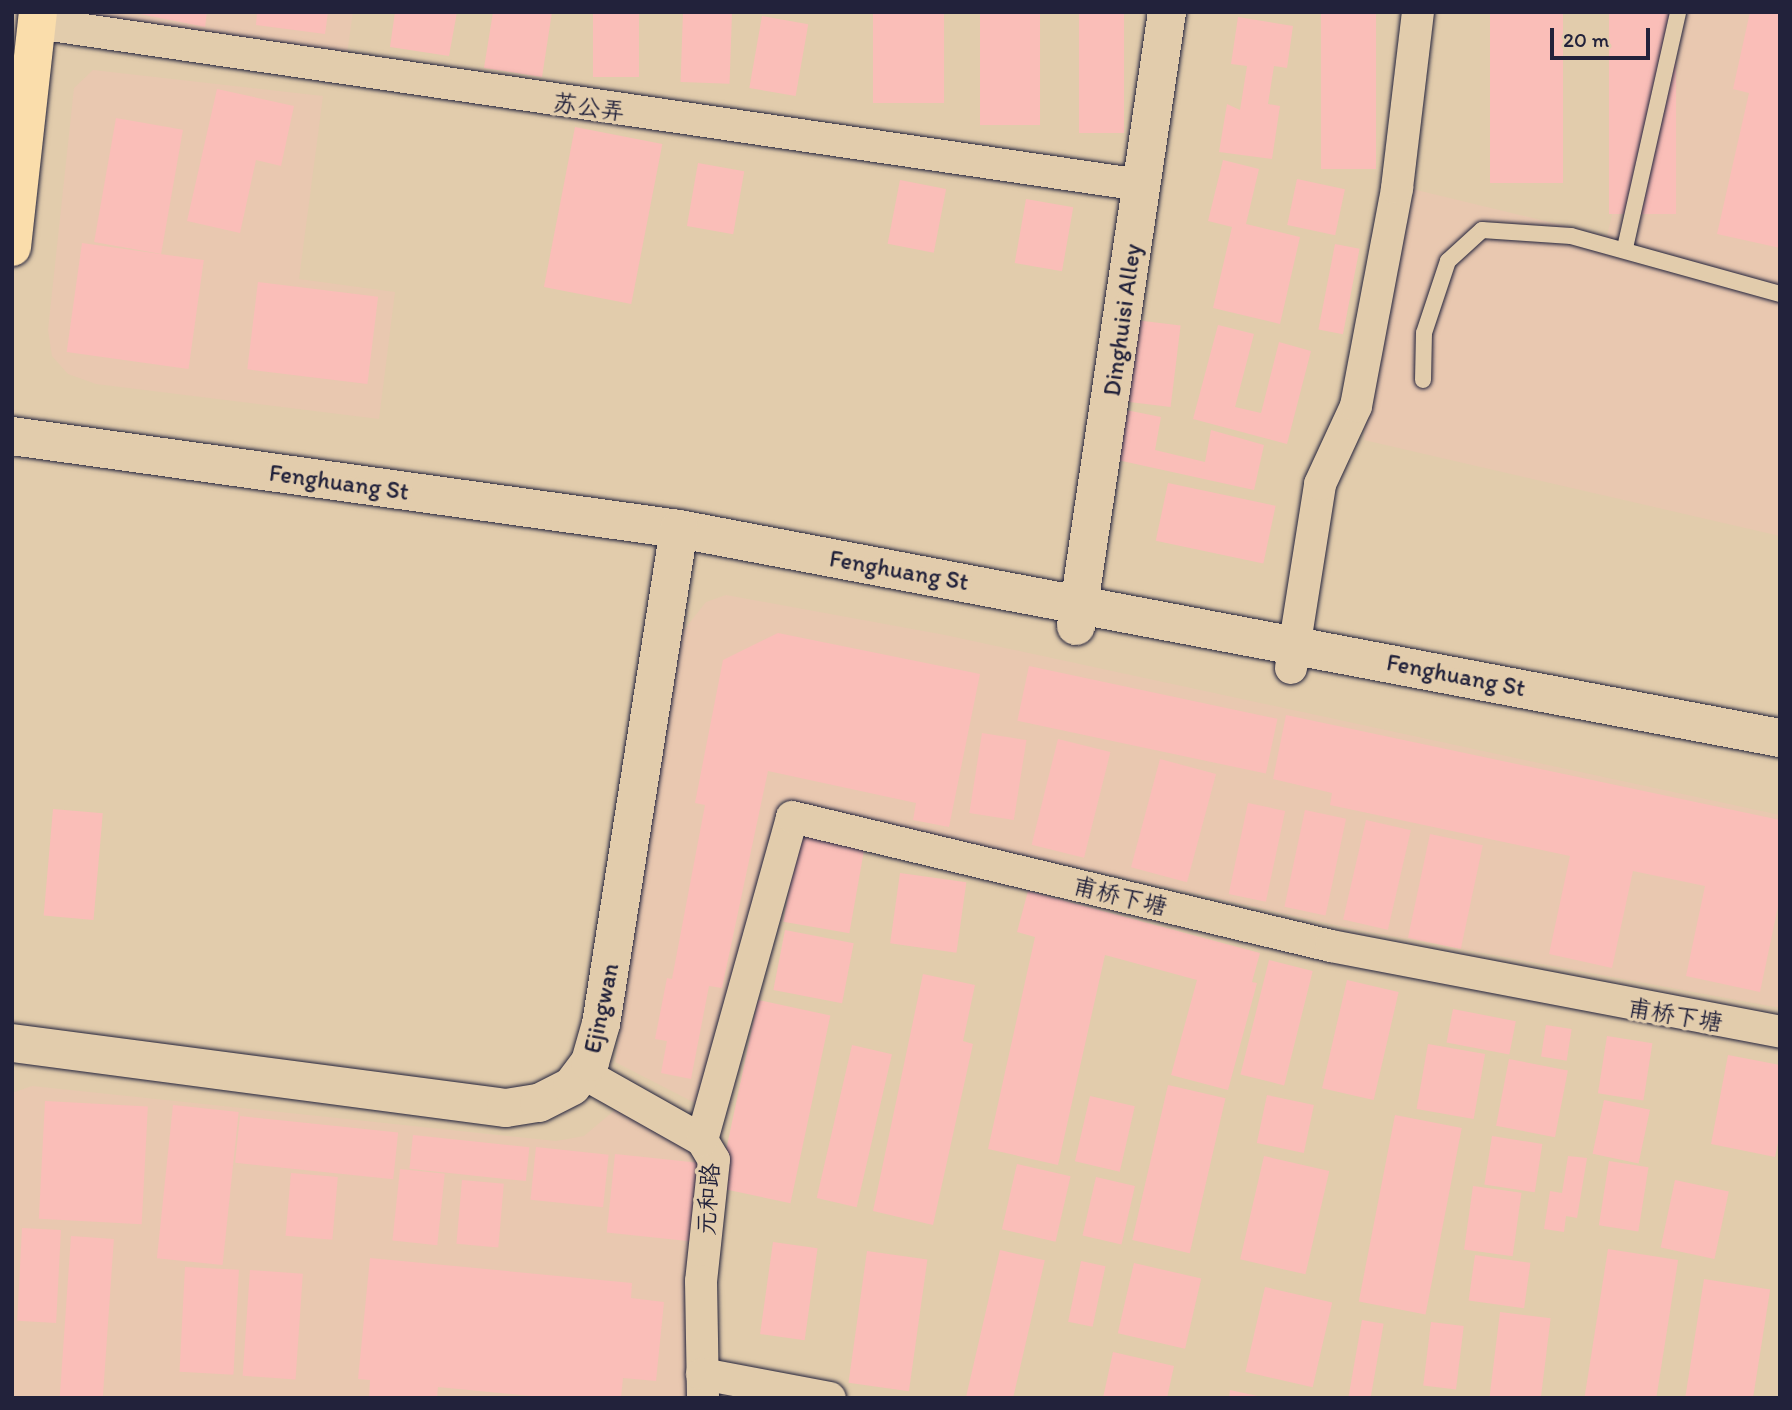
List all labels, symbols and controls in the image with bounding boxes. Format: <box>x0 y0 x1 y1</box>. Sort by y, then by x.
scale bar <box>1554 14 1654 58</box>
text: 20 m <box>1563 27 1609 52</box>
street label: 苏公弄 <box>551 88 627 126</box>
street label: Dinghuisi Alley <box>1097 242 1147 398</box>
street label: Fenghuang St <box>267 458 411 506</box>
street label: Fenghuang St <box>827 544 971 596</box>
street label: Fenghuang St <box>1384 647 1528 703</box>
street label: 甫桥下塘 <box>1070 870 1170 922</box>
street label: Ejingwan <box>577 960 625 1056</box>
street label: 甫桥下塘 <box>1625 992 1725 1038</box>
street label: 元和路 <box>691 1162 725 1236</box>

